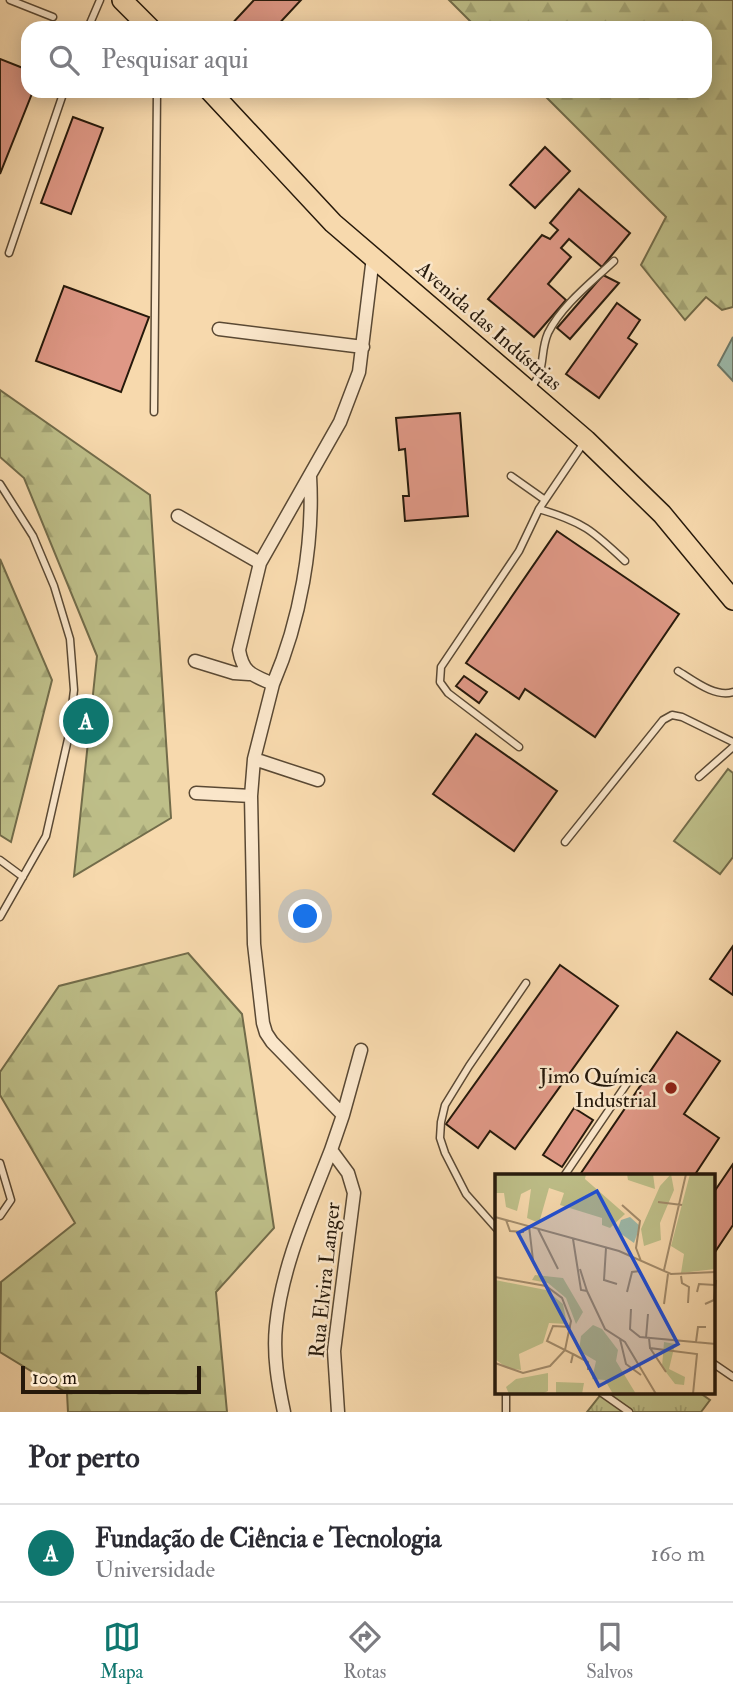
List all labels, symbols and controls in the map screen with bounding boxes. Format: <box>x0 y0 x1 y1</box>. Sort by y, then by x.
search box <box>21 21 712 98</box>
icon: search <box>45 41 83 79</box>
text: Pesquisar aqui <box>101 44 249 76</box>
street label: Avenida das Indústrias <box>410 255 567 397</box>
pin: A <box>63 695 109 747</box>
your location <box>288 899 322 933</box>
place label: Jimo Química Industrial <box>538 1063 658 1114</box>
marker: Jimo Química Industrial <box>663 1080 679 1096</box>
inset map <box>495 1174 716 1394</box>
street label: Rua Elvira Langer <box>303 1201 347 1359</box>
scale bar <box>21 1363 201 1395</box>
text: 100 m <box>32 1366 77 1390</box>
text: Por perto <box>28 1439 140 1476</box>
text: Fundação de Ciência e Tecnologia <box>95 1523 442 1555</box>
text: A <box>44 1539 58 1568</box>
text: 160 m <box>651 1539 705 1568</box>
text: Universidade <box>95 1555 215 1584</box>
tab: Mapa <box>100 1618 143 1684</box>
tab: Rotas <box>343 1618 386 1684</box>
tab: Salvos <box>586 1618 633 1684</box>

